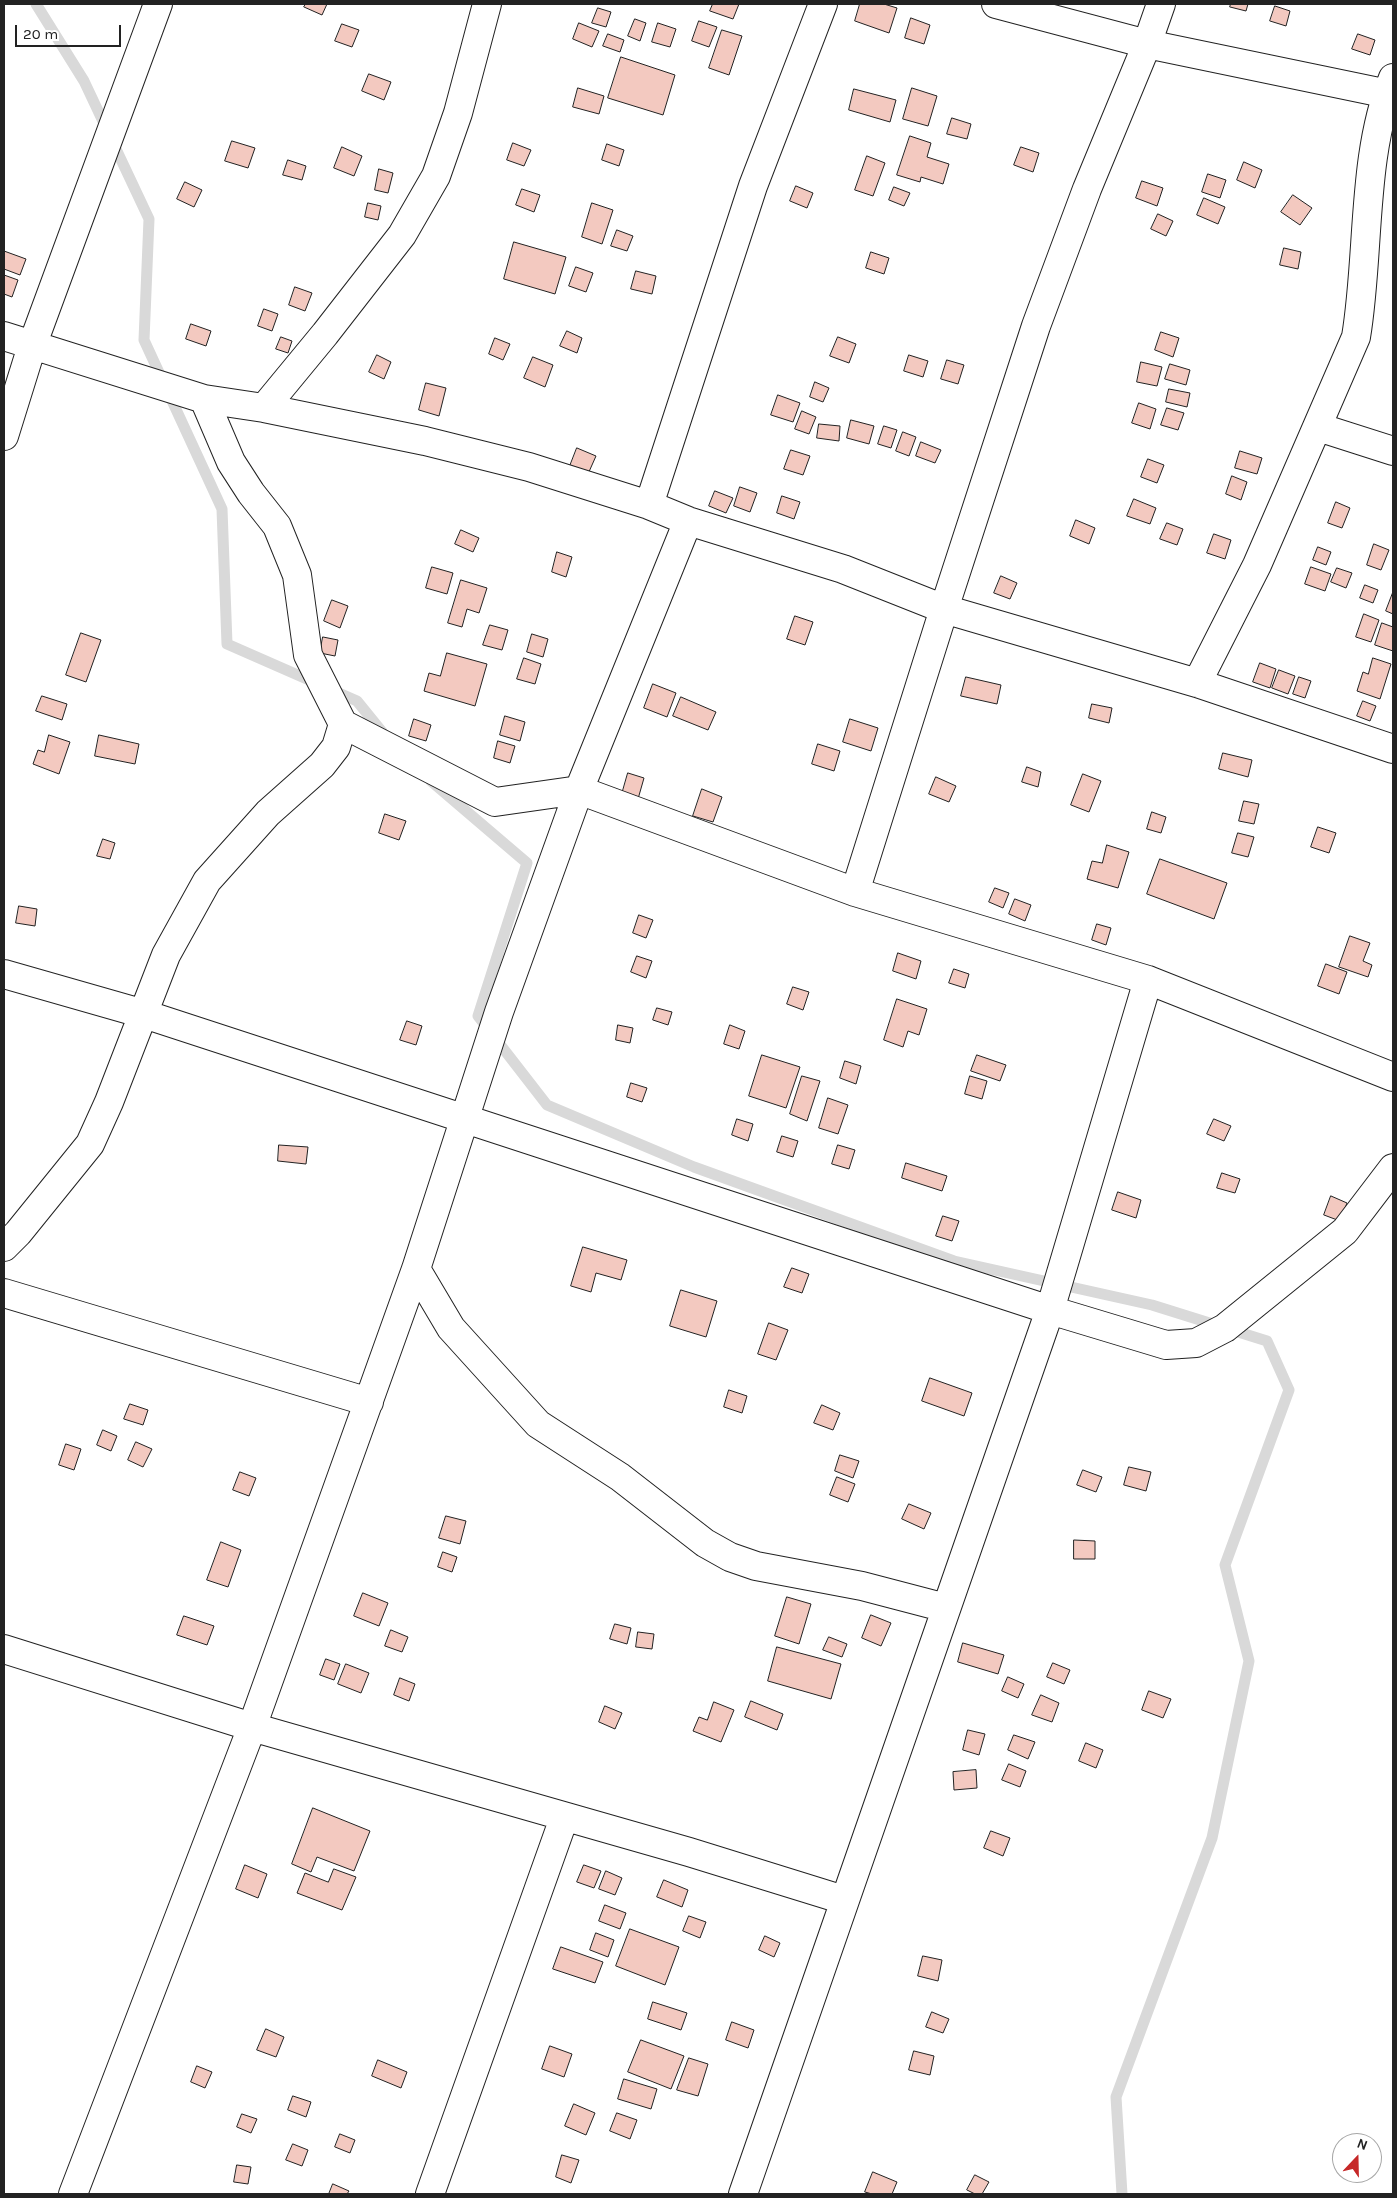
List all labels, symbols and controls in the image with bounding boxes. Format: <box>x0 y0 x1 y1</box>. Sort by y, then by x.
scale bar <box>18 15 124 47</box>
text: 20 m <box>23 25 58 43</box>
north arrow <box>1332 2133 1382 2183</box>
text: N <box>1354 2135 1370 2154</box>

